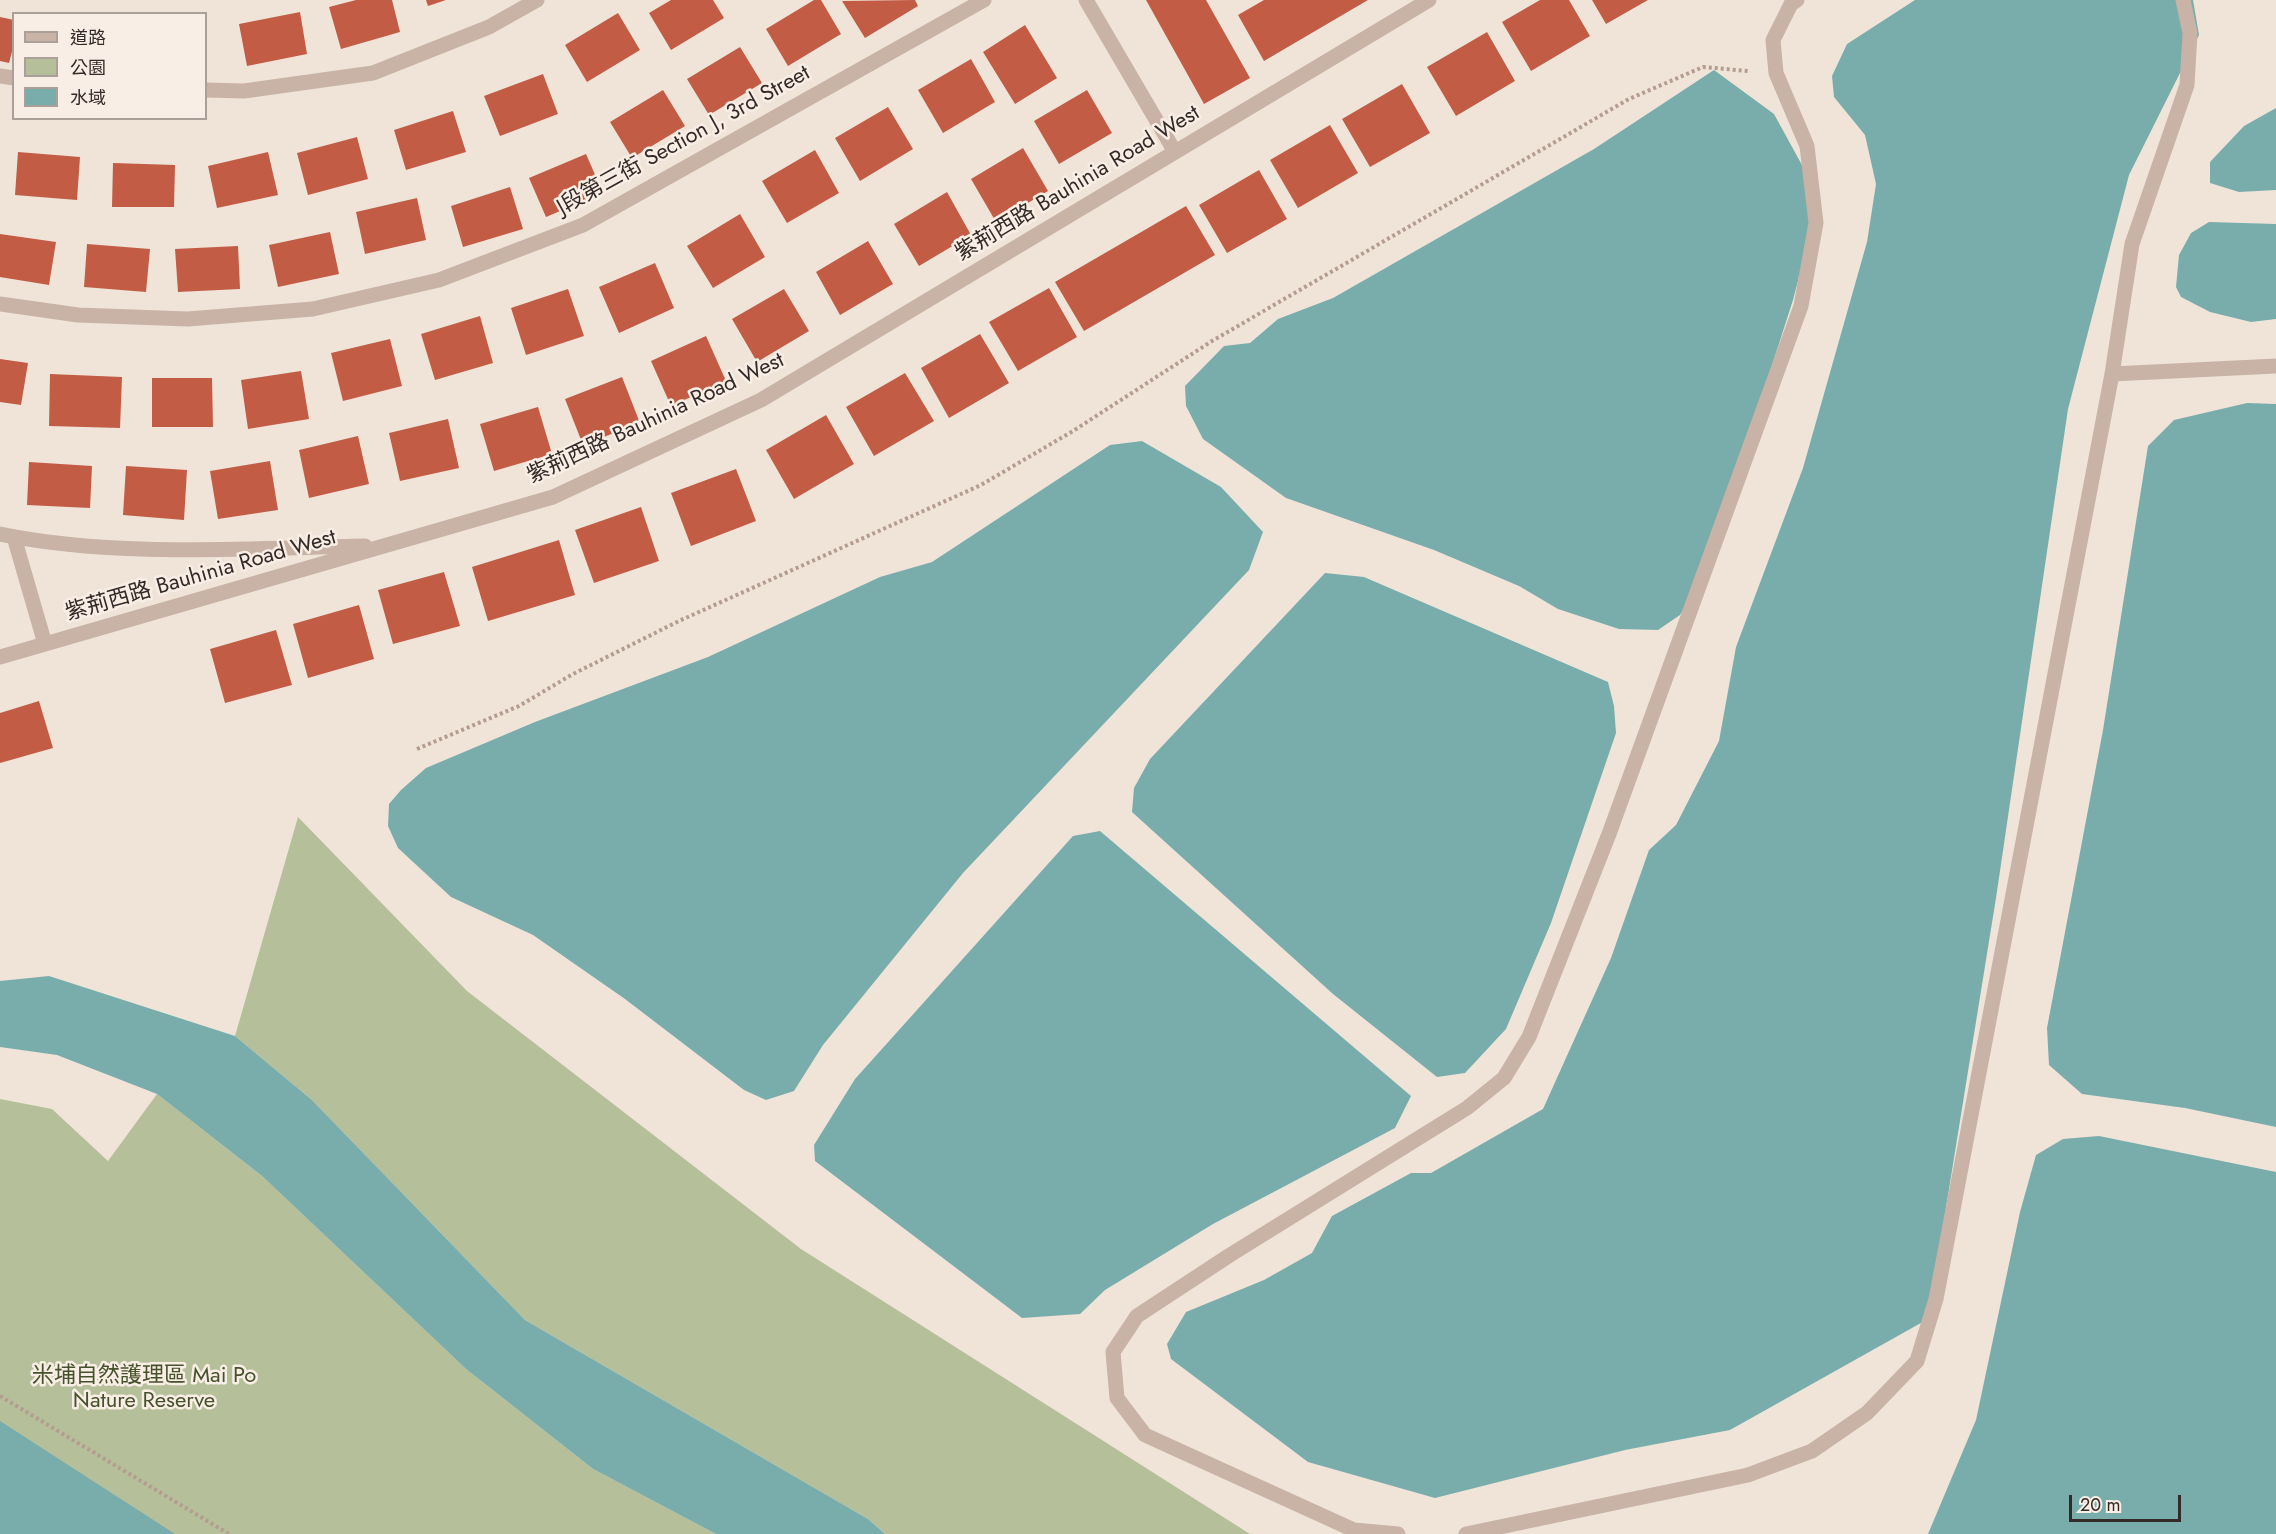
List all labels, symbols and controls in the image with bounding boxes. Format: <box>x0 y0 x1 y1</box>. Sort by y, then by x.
legend <box>12 12 207 120</box>
text: 道路 <box>70 25 106 51</box>
text: 公園 <box>70 55 106 81</box>
street label: J段第三街 Section J, 3rd Street <box>553 60 815 222</box>
text: 水域 <box>70 85 106 111</box>
street label: 紫荊西路 Bauhinia Road West <box>951 101 1205 267</box>
street label: 紫荊西路 Bauhinia Road West <box>523 348 789 490</box>
street label: 紫荊西路 Bauhinia Road West <box>63 525 339 627</box>
park label: 米埔自然護理區 Mai Po Nature Reserve <box>32 1364 256 1416</box>
scale bar <box>2072 1483 2184 1521</box>
text: 20 m <box>2080 1492 2120 1518</box>

